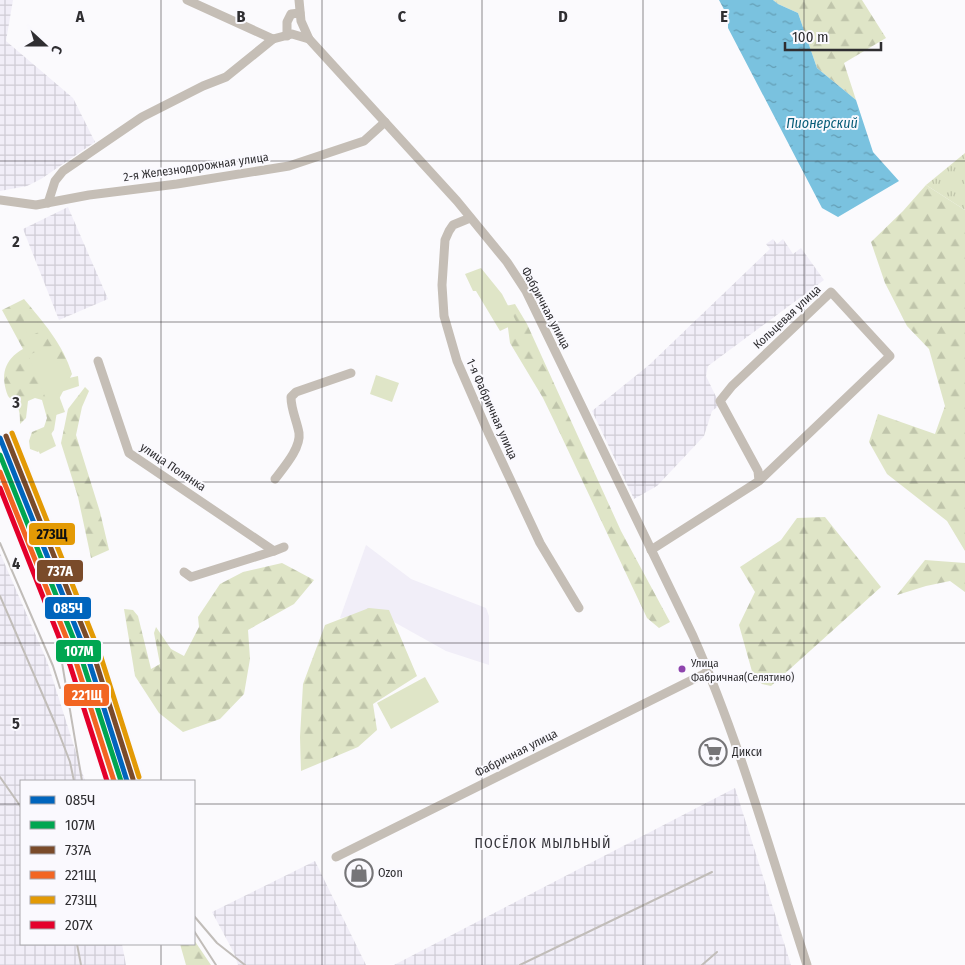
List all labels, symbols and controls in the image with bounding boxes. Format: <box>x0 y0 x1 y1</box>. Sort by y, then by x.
text: A <box>75 7 85 26</box>
text: B <box>237 7 246 26</box>
text: C <box>398 7 407 26</box>
text: D <box>558 7 568 26</box>
text: E <box>720 7 728 26</box>
north arrow <box>20 20 70 70</box>
scale bar <box>785 20 881 52</box>
text: 100 m <box>792 28 829 46</box>
text: С <box>47 43 66 57</box>
water label: Пионерский <box>786 115 858 132</box>
street label: 2-я Железнодорожная улица <box>123 150 270 184</box>
text: 2 <box>11 232 20 251</box>
street label: Фабричная улица <box>519 265 574 351</box>
street label: Кольцевая улица <box>750 282 824 352</box>
street label: 1-я Фабричная улица <box>464 357 520 461</box>
text: 3 <box>11 393 20 412</box>
street label: улица Полянка <box>138 440 209 494</box>
line badge: 273Щ <box>28 522 76 546</box>
text: 273Щ <box>36 526 68 543</box>
text: 4 <box>12 554 20 573</box>
line badge: 737А <box>36 559 84 583</box>
text: 737А <box>47 563 73 580</box>
line badge: 085Ч <box>44 596 92 620</box>
text: 085Ч <box>53 600 83 617</box>
line badge: 107М <box>55 639 102 663</box>
text: 107М <box>64 643 94 660</box>
place label: Улица Фабричная(Селятино) <box>690 657 794 684</box>
marker: Улица Фабричная(Селятино) <box>677 664 687 674</box>
line badge: 221Щ <box>63 683 110 707</box>
text: 221Щ <box>71 687 102 704</box>
text: 5 <box>12 714 20 733</box>
street label: Фабричная улица <box>472 726 560 780</box>
supermarket icon: Дикси <box>698 737 728 767</box>
place label: Дикси <box>731 745 762 759</box>
legend <box>20 780 195 945</box>
text: 085Ч <box>65 791 95 809</box>
text: 107М <box>65 816 95 834</box>
district label: ПОСЁЛОК МЫЛЬНЫЙ <box>475 835 611 852</box>
text: 737А <box>65 841 91 859</box>
shop icon: Ozon <box>344 858 374 888</box>
text: 221Щ <box>65 866 97 884</box>
place label: Ozon <box>378 866 403 880</box>
text: 273Щ <box>65 891 97 909</box>
text: 207Х <box>65 916 93 934</box>

